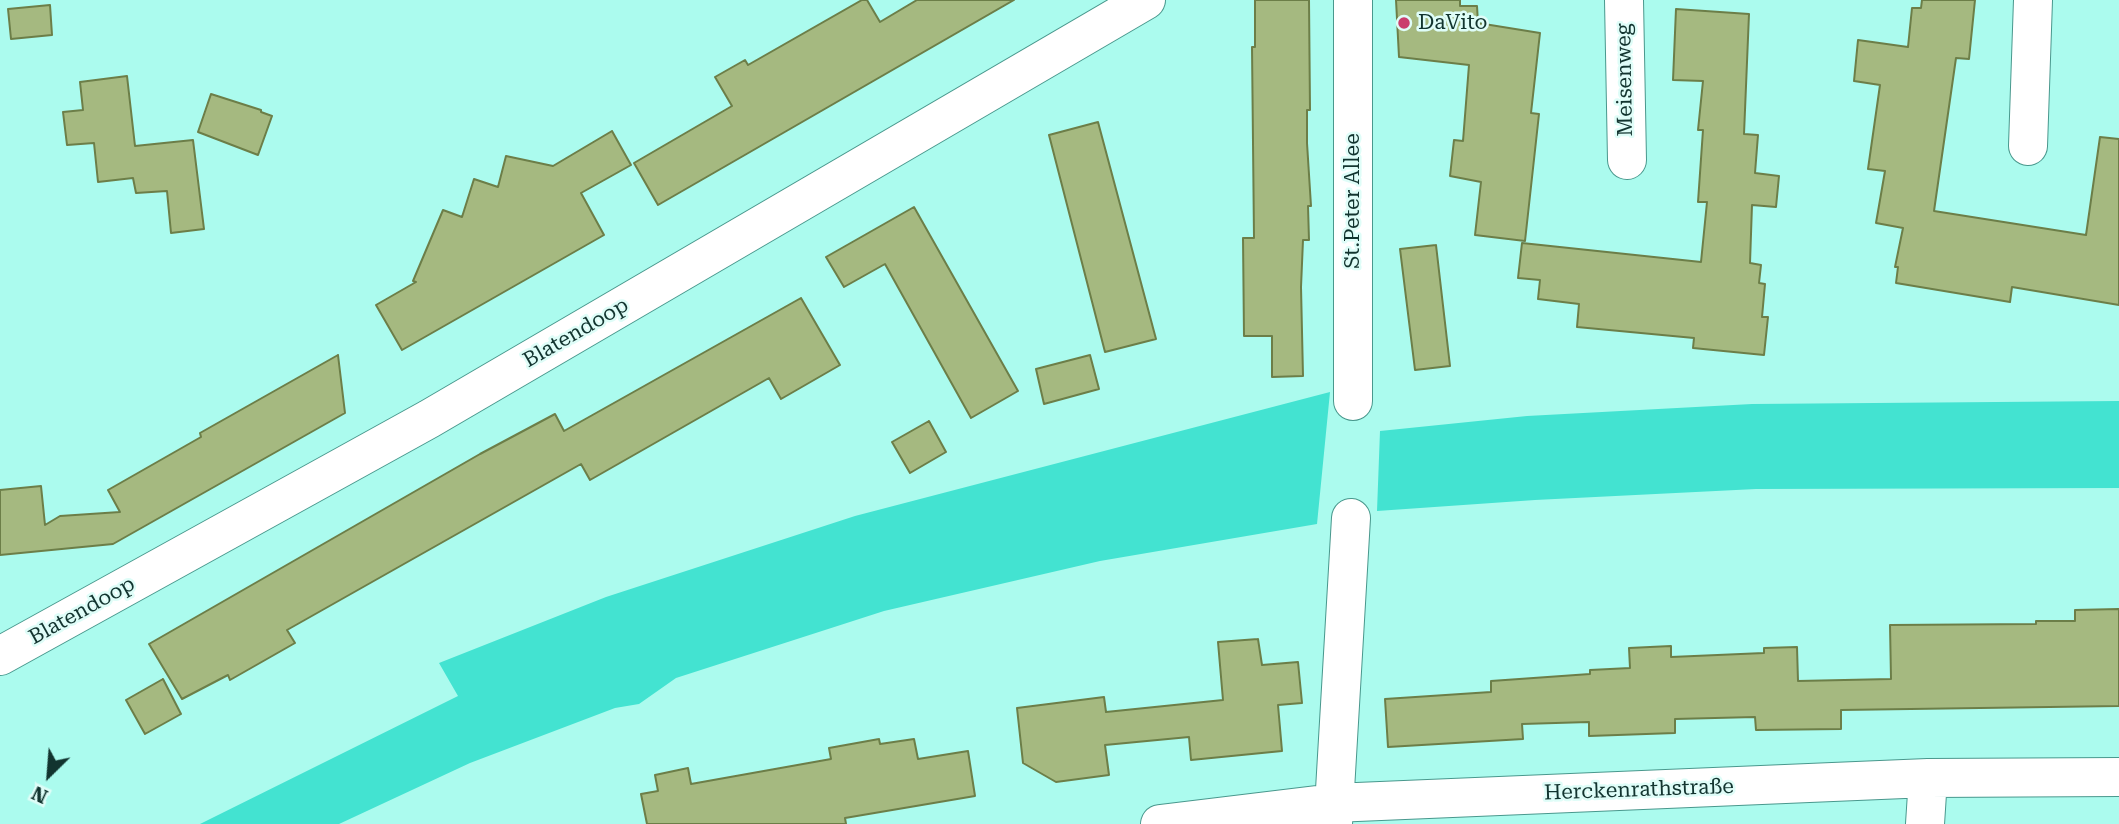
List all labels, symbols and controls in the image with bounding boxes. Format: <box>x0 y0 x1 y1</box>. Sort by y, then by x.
place label: DaVito <box>1418 10 1488 36</box>
marker: DaVito <box>1396 15 1412 31</box>
street label: Meisenweg <box>1611 23 1639 137</box>
street label: St.Peter Allee <box>1340 133 1366 269</box>
street label: Blatendoop <box>519 293 633 373</box>
street label: Blatendoop <box>25 572 139 650</box>
north arrow <box>14 740 84 810</box>
street label: Herckenrathstraße <box>1544 774 1734 806</box>
text: N <box>28 781 51 808</box>

